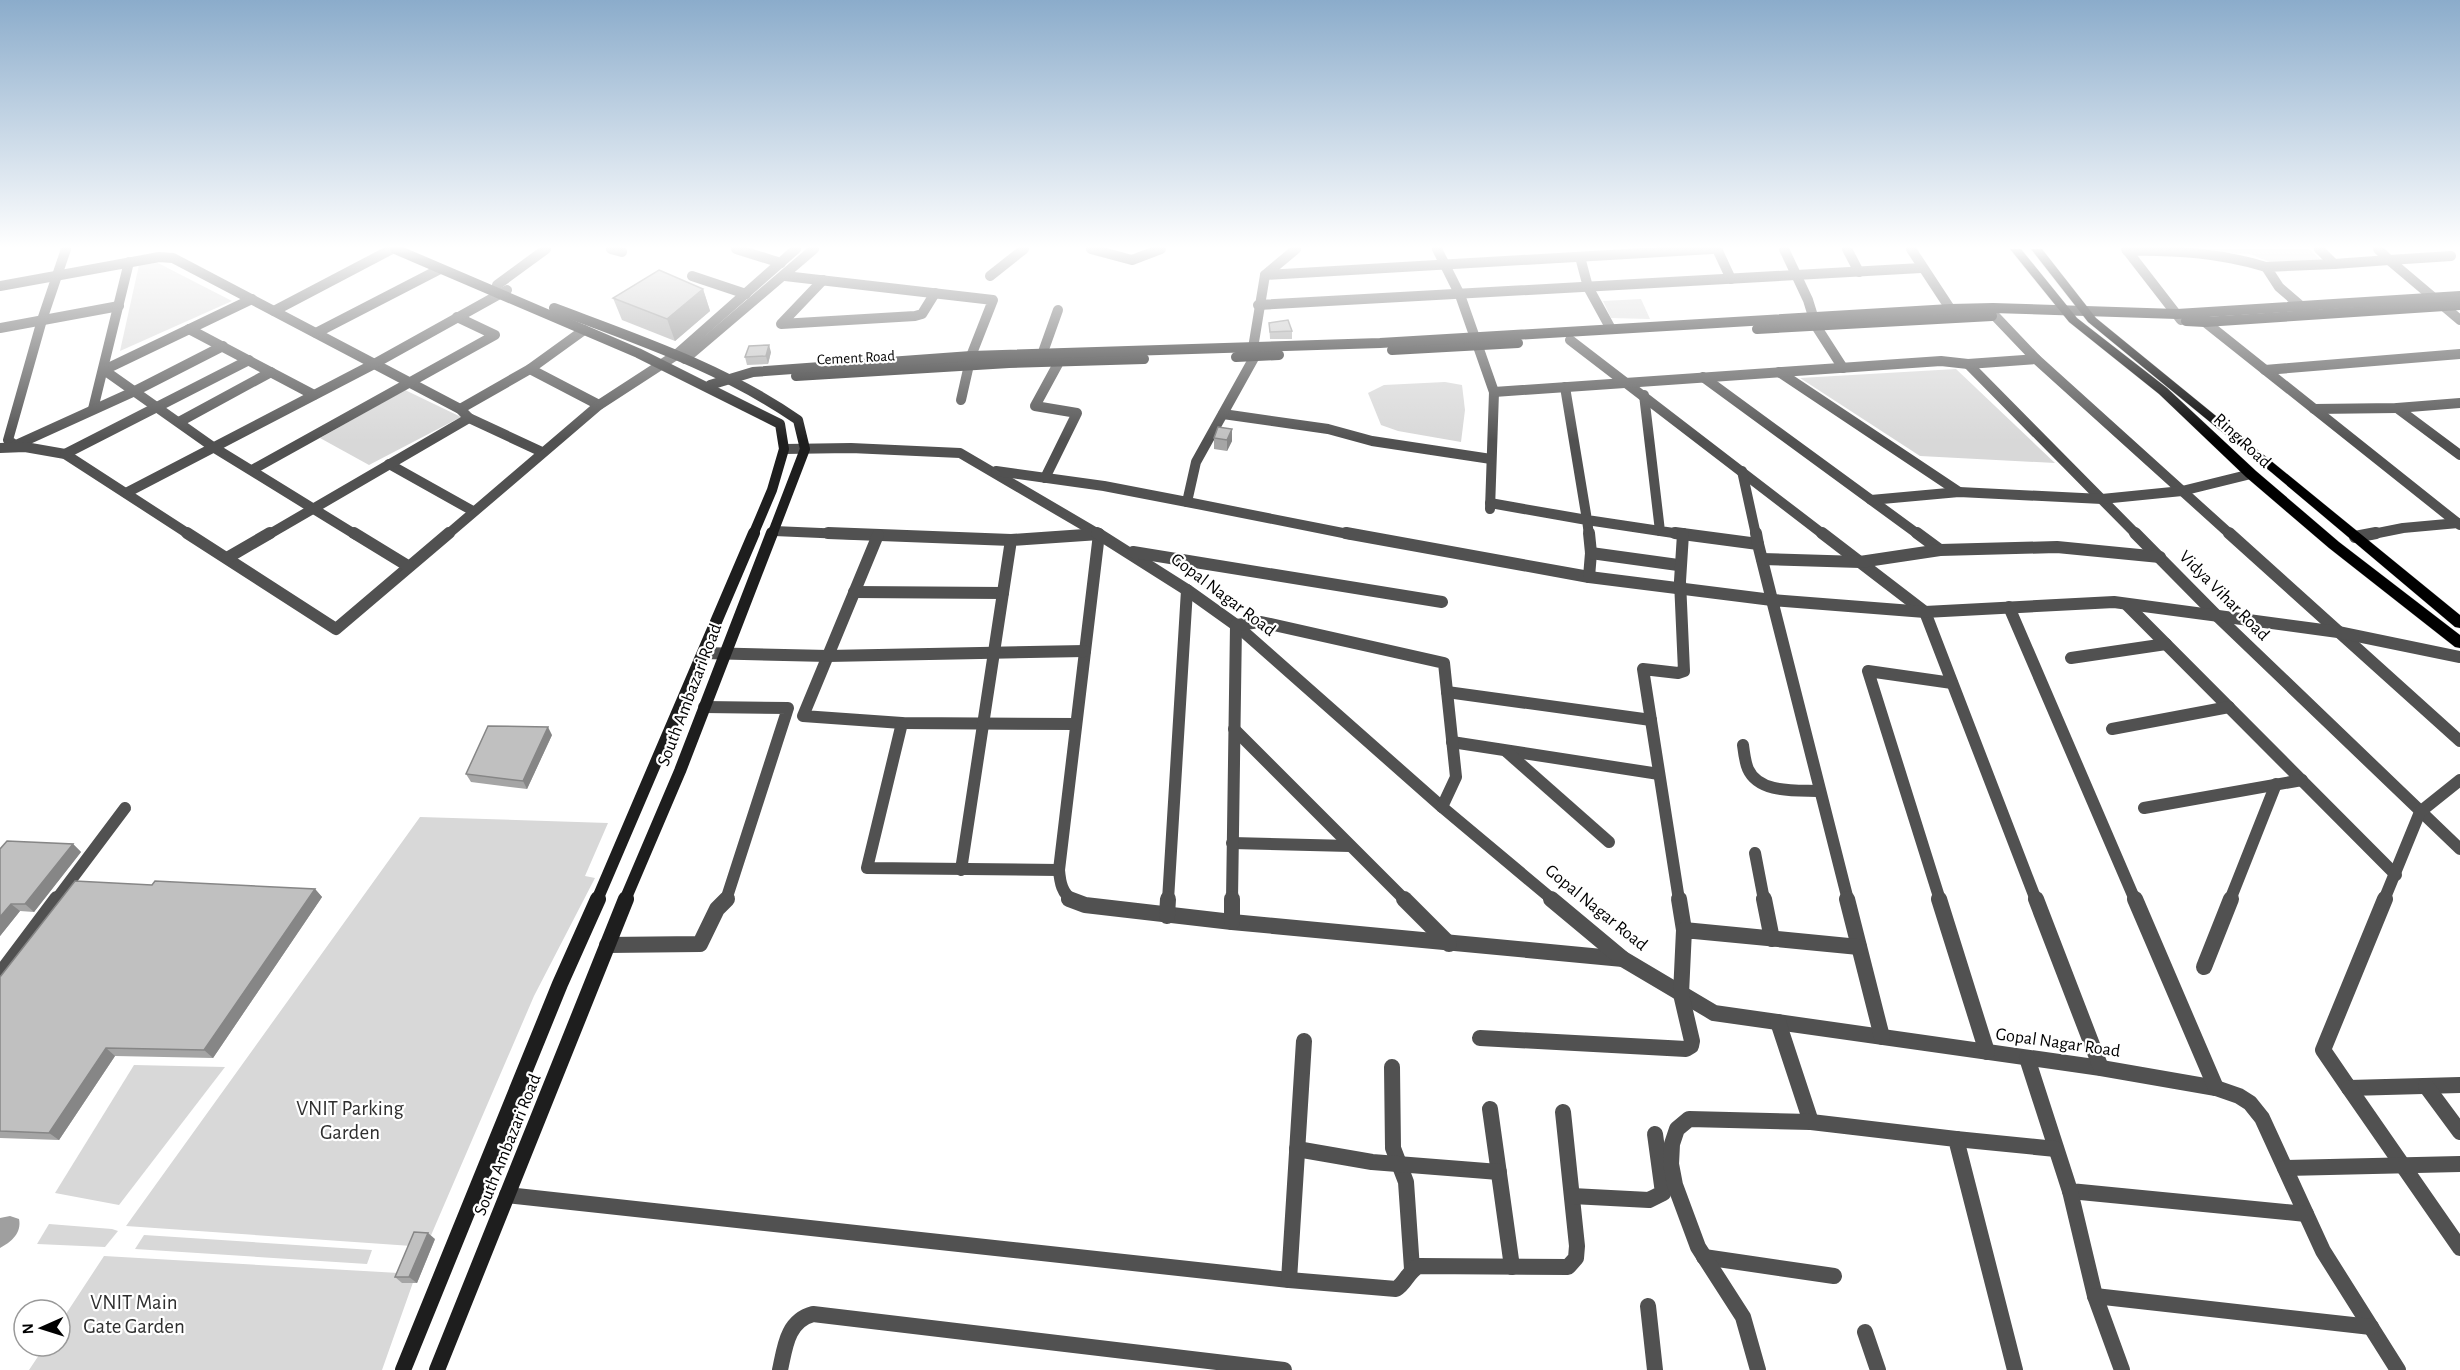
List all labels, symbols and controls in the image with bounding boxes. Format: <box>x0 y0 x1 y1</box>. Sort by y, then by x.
street label: Cement Road <box>817 348 896 368</box>
street label: Ring Road <box>2210 410 2274 472</box>
street label: Vidya Vihar Road <box>2176 548 2272 644</box>
street label: Gopal Nagar Road <box>1167 550 1279 640</box>
street label: South Ambazari Road <box>655 621 725 769</box>
street label: Gopal Nagar Road <box>1541 861 1651 955</box>
street label: Gopal Nagar Road <box>1995 1025 2121 1061</box>
street label: South Ambazari Road <box>471 1072 545 1218</box>
park label: VNIT Parking Garden <box>296 1098 405 1143</box>
park label: VNIT Main Gate Garden <box>83 1292 185 1337</box>
north arrow <box>12 1298 72 1358</box>
text: N <box>20 1323 36 1335</box>

